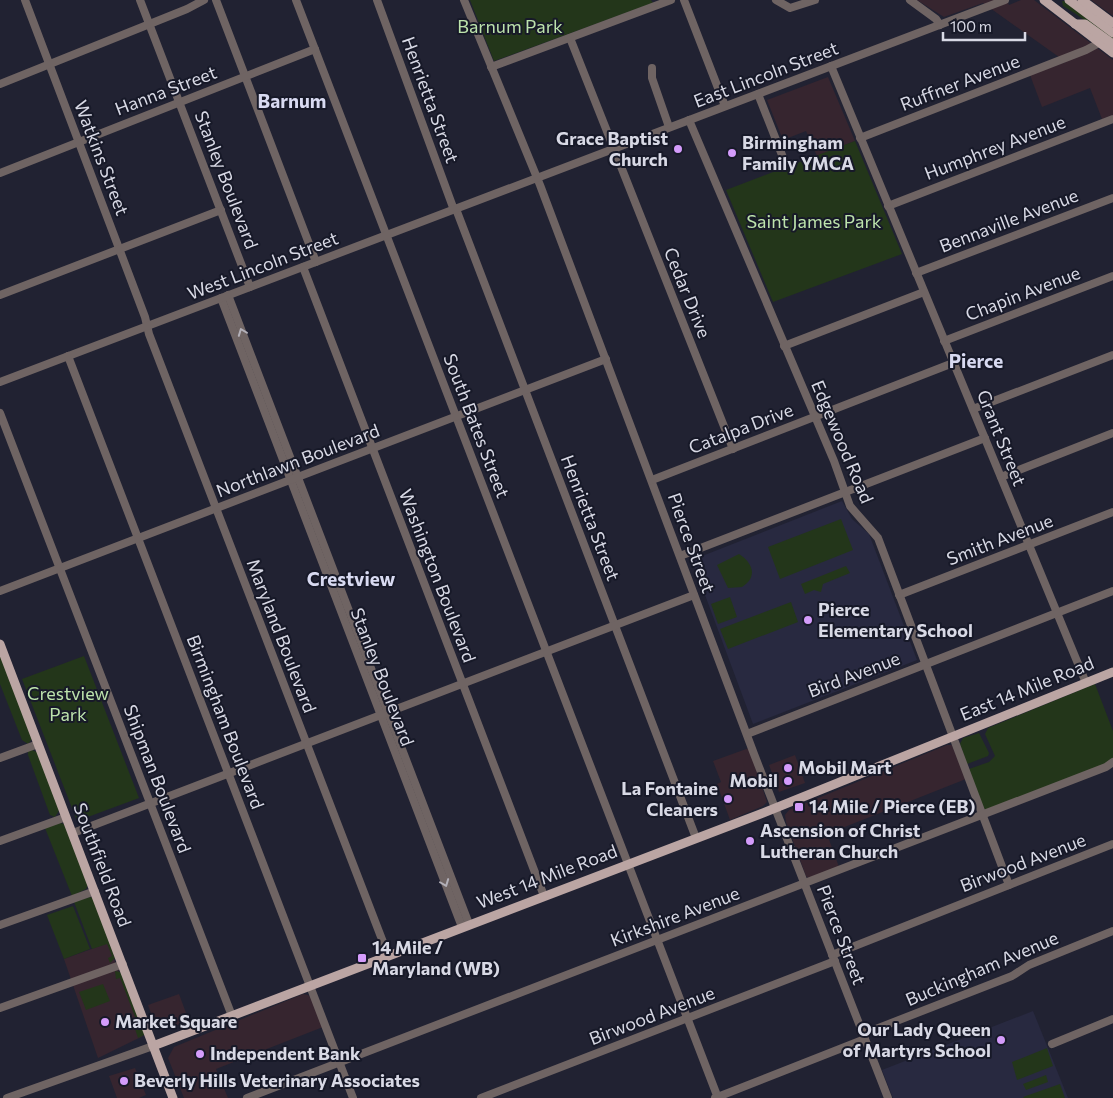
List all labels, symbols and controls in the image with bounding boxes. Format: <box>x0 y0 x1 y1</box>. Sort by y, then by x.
scale bar <box>943 10 1026 42</box>
park label: Barnum Park <box>457 15 563 37</box>
text: 100 m <box>950 17 992 35</box>
street label: Henrietta Street <box>398 33 464 166</box>
street label: East Lincoln Street <box>690 36 841 112</box>
street label: Ruffner Avenue <box>897 49 1023 115</box>
street label: Hanna Street <box>112 61 220 120</box>
district label: Barnum <box>258 89 326 112</box>
street label: Watkins Street <box>70 97 134 218</box>
street label: Stanley Boulevard <box>190 107 263 252</box>
street label: Humphrey Avenue <box>921 110 1068 184</box>
place label: Grace Baptist Church <box>556 127 668 170</box>
place label: Birmingham Family YMCA <box>742 131 854 174</box>
marker: Grace Baptist Church <box>672 143 684 155</box>
marker: Birmingham Family YMCA <box>726 147 738 159</box>
street label: Bennaville Avenue <box>936 183 1081 257</box>
park label: Saint James Park <box>747 210 882 232</box>
street label: West Lincoln Street <box>184 226 341 304</box>
street label: Cedar Drive <box>660 244 716 341</box>
street label: Chapin Avenue <box>962 261 1083 325</box>
one-way arrow <box>238 328 248 337</box>
district label: Pierce <box>949 349 1003 372</box>
street label: South Bates Street <box>439 350 515 501</box>
street label: Edgewood Road <box>807 377 879 506</box>
street label: Grant Street <box>973 386 1031 489</box>
street label: Catalpa Drive <box>685 398 796 458</box>
street label: Northlawn Boulevard <box>213 419 382 501</box>
street label: Henrietta Street <box>557 452 625 584</box>
street label: Washington Boulevard <box>395 486 481 665</box>
street label: Pierce Street <box>664 490 720 596</box>
street label: Smith Avenue <box>943 509 1056 569</box>
street label: Maryland Boulevard <box>242 556 321 716</box>
district label: Crestview <box>307 567 395 590</box>
place label: Pierce Elementary School <box>818 598 973 641</box>
street label: Stanley Boulevard <box>346 604 419 749</box>
marker: Pierce Elementary School <box>802 614 814 626</box>
street label: Birmingham Boulevard <box>183 631 269 812</box>
street label: Bird Avenue <box>804 646 903 702</box>
street label: East 14 Mile Road <box>956 651 1097 725</box>
park label: Crestview Park <box>27 682 109 725</box>
street label: Shipman Boulevard <box>120 701 196 856</box>
place label: Mobil Mart <box>798 756 892 778</box>
marker: Mobil Mart <box>782 762 794 774</box>
place label: Mobil <box>729 769 778 791</box>
marker: Mobil <box>782 775 794 787</box>
place label: La Fontaine Cleaners <box>621 777 718 820</box>
marker: La Fontaine Cleaners <box>722 793 734 805</box>
place label: 14 Mile / Pierce (EB) <box>809 795 975 817</box>
street label: Southfield Road <box>69 800 137 930</box>
marker: 14 Mile / Pierce (EB) <box>793 801 805 813</box>
place label: Ascension of Christ Lutheran Church <box>760 819 921 862</box>
street label: Birwood Avenue <box>957 828 1089 896</box>
marker: Ascension of Christ Lutheran Church <box>744 835 756 847</box>
street label: West 14 Mile Road <box>473 839 620 913</box>
one-way arrow <box>439 878 449 887</box>
street label: Kirkshire Avenue <box>607 881 742 951</box>
street label: Pierce Street <box>813 882 871 988</box>
street label: Buckingham Avenue <box>902 926 1061 1010</box>
place label: 14 Mile / Maryland (WB) <box>372 936 500 979</box>
marker: 14 Mile / Maryland (WB) <box>356 952 368 964</box>
street label: Birwood Avenue <box>586 981 718 1049</box>
place label: Market Square <box>115 1010 237 1032</box>
marker: Market Square <box>99 1016 111 1028</box>
place label: Our Lady Queen of Martyrs School <box>843 1018 991 1061</box>
marker: Our Lady Queen of Martyrs School <box>995 1034 1007 1046</box>
place label: Independent Bank <box>210 1042 361 1064</box>
marker: Independent Bank <box>194 1048 206 1060</box>
place label: Beverly Hills Veterinary Associates <box>134 1069 420 1091</box>
marker: Beverly Hills Veterinary Associates <box>118 1075 130 1087</box>

